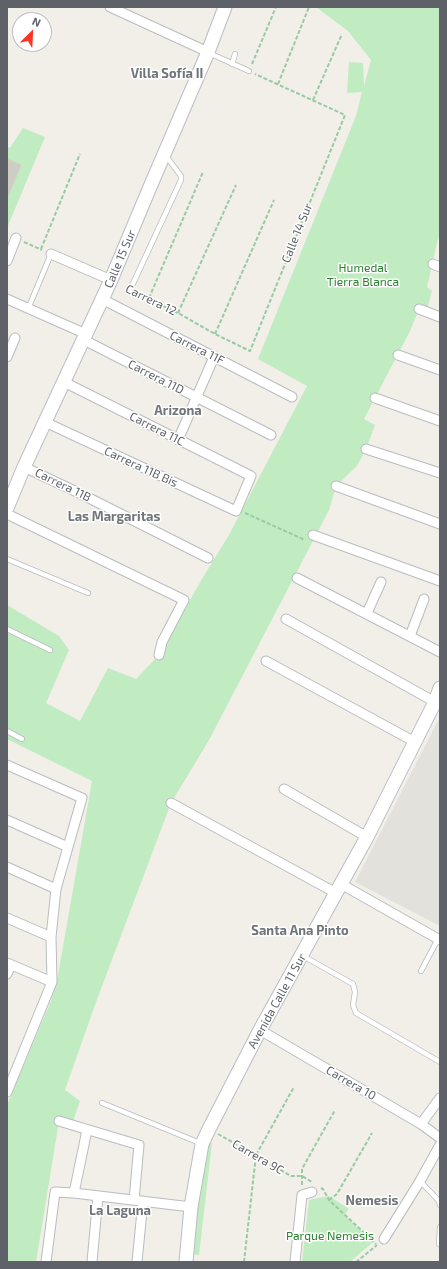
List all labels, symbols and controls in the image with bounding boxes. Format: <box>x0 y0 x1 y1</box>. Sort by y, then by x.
north arrow <box>12 12 52 52</box>
text: N <box>30 14 43 29</box>
district label: Villa Sofía II <box>131 66 203 82</box>
street label: Calle 14 Sur <box>279 201 315 265</box>
street label: Calle 15 Sur <box>101 228 139 290</box>
park label: Humedal Tierra Blanca <box>327 261 399 289</box>
street label: Carrera 12 <box>123 281 179 319</box>
street label: Carrera 11F <box>167 328 227 368</box>
street label: Carrera 11D <box>126 357 186 397</box>
district label: Arizona <box>154 403 202 419</box>
street label: Carrera 11C <box>127 409 187 449</box>
street label: Carrera 11B Bis <box>102 444 180 490</box>
street label: Carrera 11B <box>33 465 93 505</box>
district label: Las Margaritas <box>68 509 160 525</box>
district label: Santa Ana Pinto <box>251 923 349 939</box>
street label: Avenida Calle 11 Sur <box>245 951 309 1051</box>
street label: Carrera 10 <box>323 1063 379 1103</box>
street label: Carrera 9C <box>230 1136 286 1178</box>
district label: Nemesis <box>346 1193 398 1209</box>
district label: La Laguna <box>89 1203 151 1219</box>
park label: Parque Nemesis <box>286 1229 374 1243</box>

